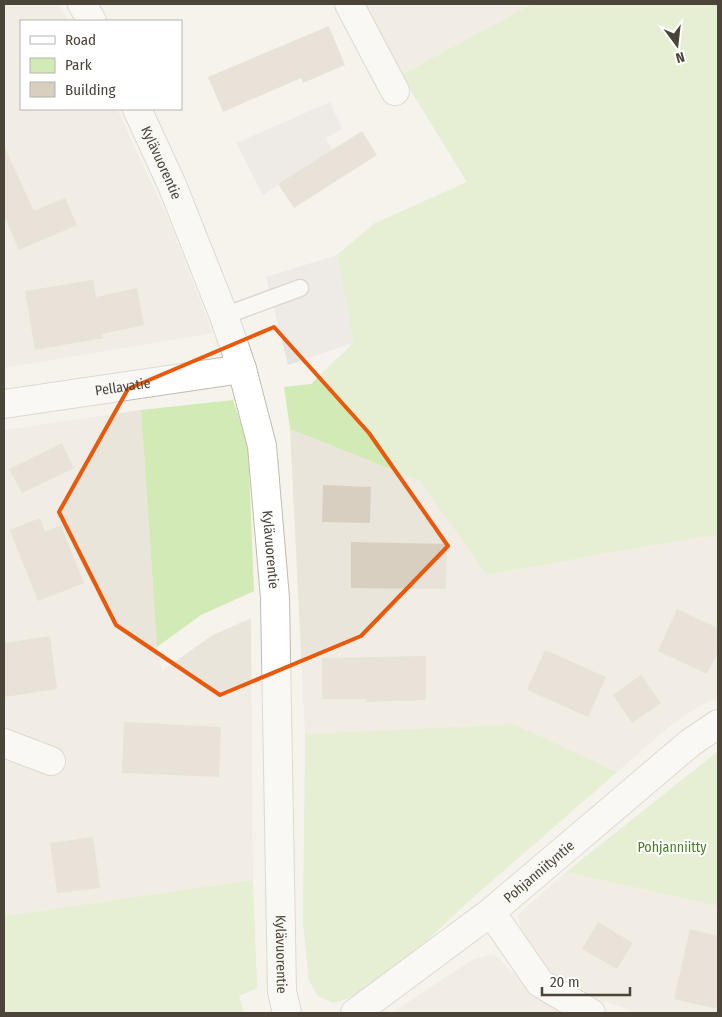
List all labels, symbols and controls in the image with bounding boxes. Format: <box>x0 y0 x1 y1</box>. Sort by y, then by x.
legend <box>20 20 182 110</box>
north arrow <box>652 20 702 70</box>
text: Road <box>65 31 96 49</box>
text: N <box>674 48 686 66</box>
text: Park <box>65 56 92 74</box>
text: Building <box>65 81 116 99</box>
street label: Kylävuorentie <box>137 124 185 202</box>
street label: Pellavatie <box>94 375 152 400</box>
street label: Kylävuorentie <box>259 510 282 589</box>
street label: Pohjanniityntie <box>500 837 578 907</box>
park label: Pohjanniitty <box>637 839 707 856</box>
street label: Kylävuorentie <box>272 915 290 994</box>
scale bar <box>542 964 630 996</box>
text: 20 m <box>550 973 580 991</box>

